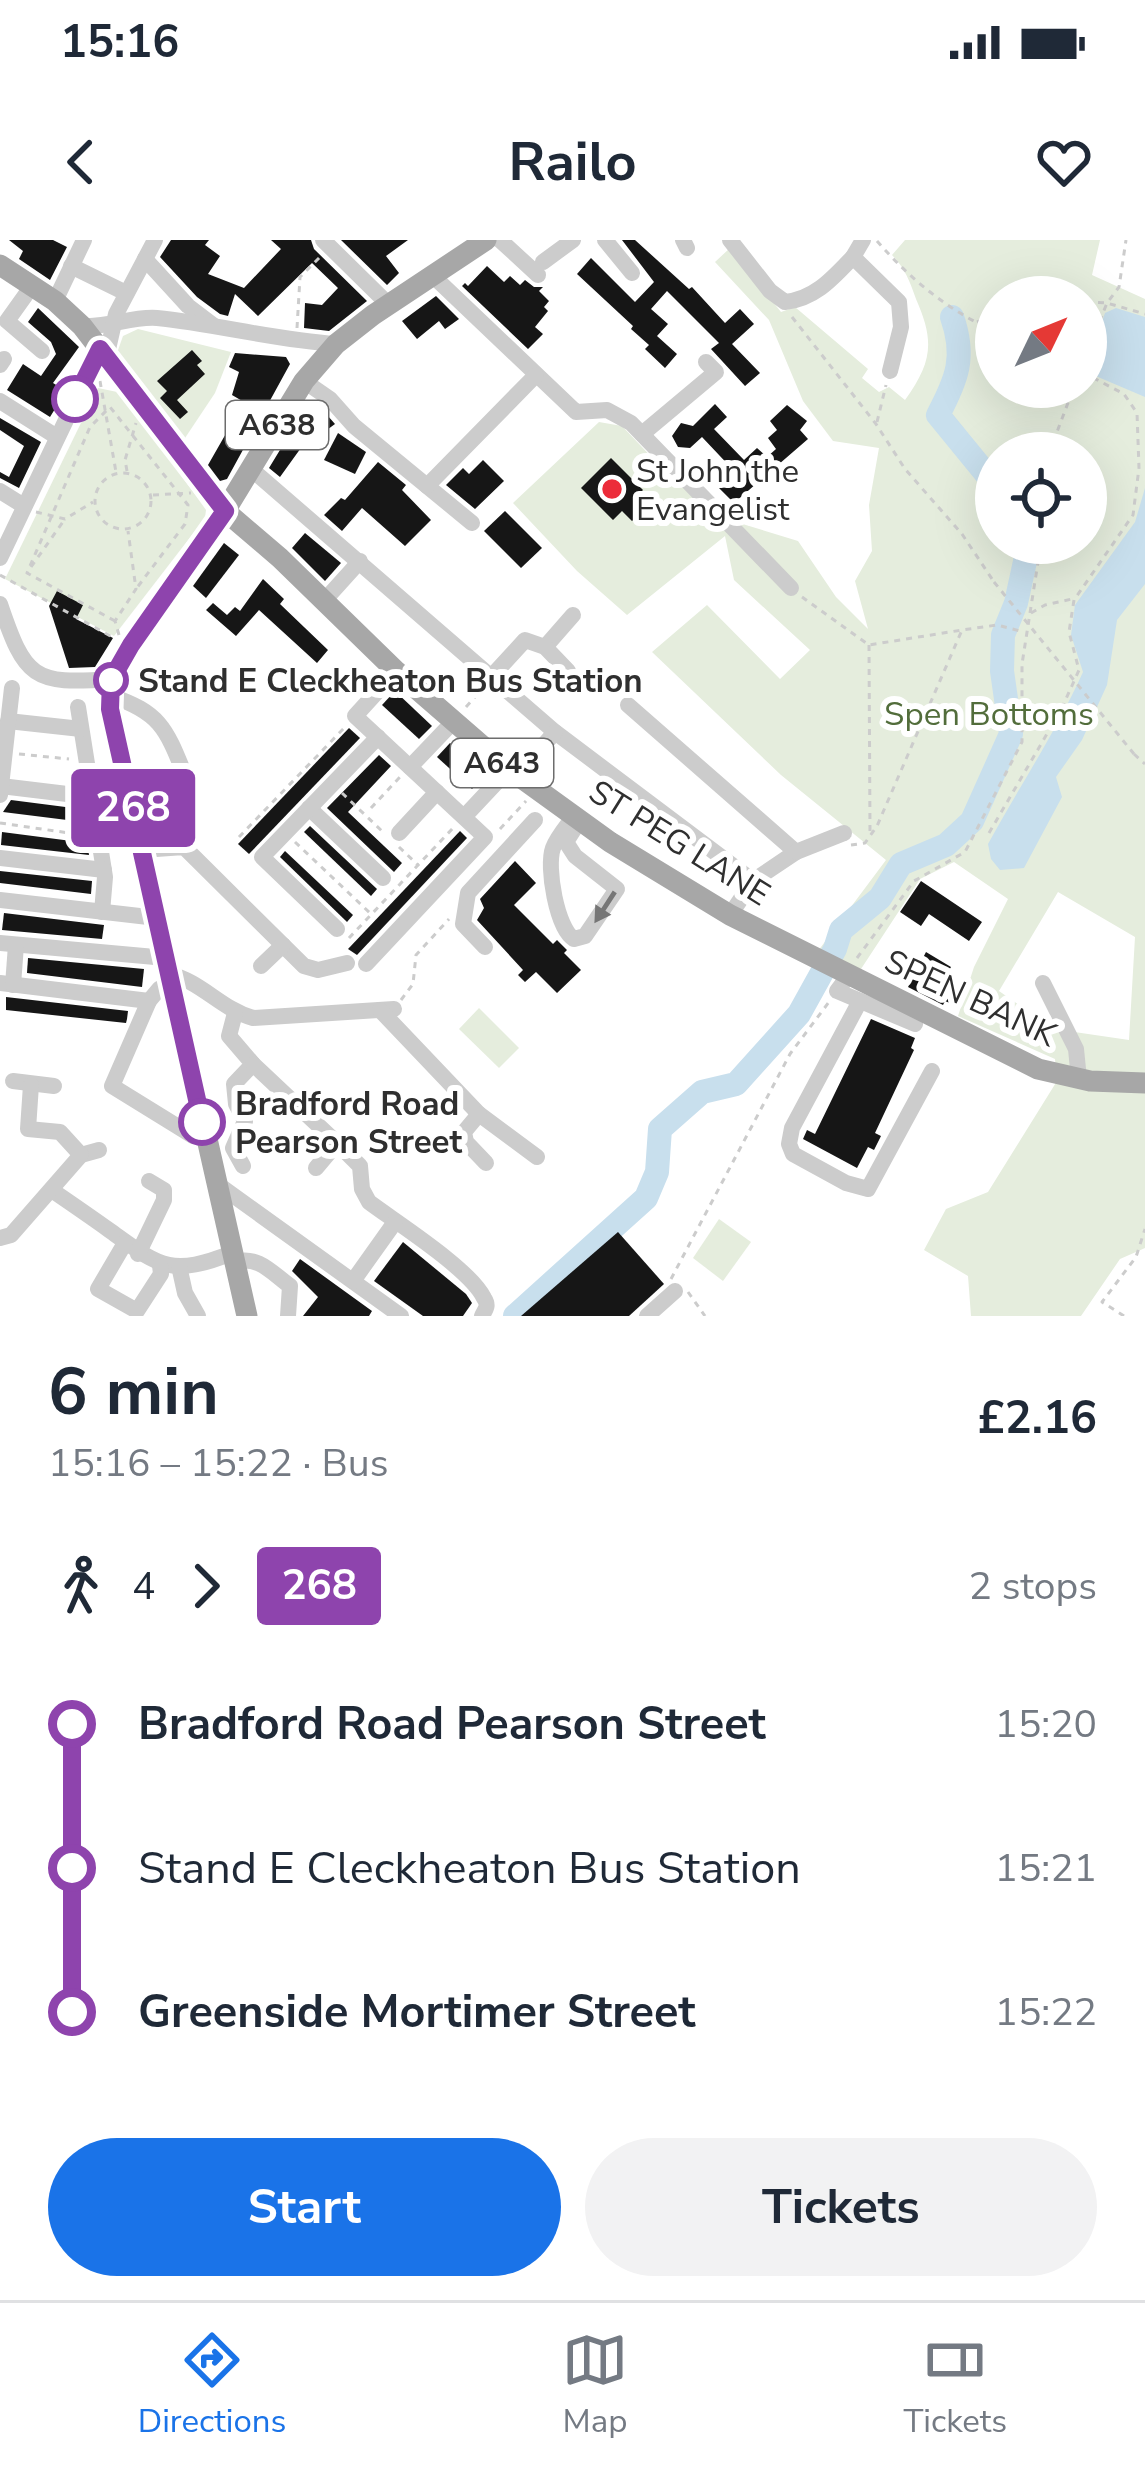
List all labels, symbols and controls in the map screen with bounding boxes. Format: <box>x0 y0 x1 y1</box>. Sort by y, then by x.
text: 15:16 <box>60 12 179 73</box>
text: Railo <box>508 125 637 199</box>
icon: back <box>48 129 114 195</box>
icon: heart <box>1031 129 1097 195</box>
north arrow <box>975 276 1107 408</box>
map controls <box>975 276 1107 564</box>
unlabelled marker <box>53 377 97 421</box>
road number: A638 <box>226 401 328 449</box>
button: locate <box>975 432 1107 564</box>
place label: St John the Evangelist <box>636 449 799 532</box>
marker: St John the Evangelist <box>599 476 625 502</box>
place label: Stand E Cleckheaton Bus Station <box>138 659 643 704</box>
marker: Stand E Cleckheaton Bus Station <box>95 664 127 696</box>
park label: Spen Bottoms <box>884 692 1094 737</box>
road number: A643 <box>451 739 553 787</box>
line badge: 268 <box>64 769 202 847</box>
street label: ST PEG LANE <box>580 770 778 917</box>
text: 268 <box>95 779 171 836</box>
one-way arrow <box>594 890 616 923</box>
street label: SPEN BANK <box>877 939 1065 1058</box>
place label: Bradford Road Pearson Street <box>235 1082 462 1165</box>
marker: Bradford Road Pearson Street <box>180 1100 224 1144</box>
text: 6 min <box>48 1347 219 1437</box>
text: £2.16 <box>978 1388 1097 1449</box>
text: 15:16 – 15:22 · Bus <box>48 1437 388 1490</box>
icon: walk <box>48 1553 114 1619</box>
icon: forward <box>173 1553 239 1619</box>
text: 268 <box>281 1557 357 1614</box>
text: 4 <box>132 1560 155 1613</box>
text: 2 stops <box>968 1560 1097 1613</box>
text: Bradford Road Pearson Street <box>138 1694 766 1755</box>
text: 15:20 <box>995 1698 1097 1751</box>
text: Stand E Cleckheaton Bus Station <box>138 1838 801 1899</box>
text: 15:21 <box>995 1842 1097 1895</box>
text: Greenside Mortimer Street <box>138 1982 695 2043</box>
text: 15:22 <box>995 1986 1097 2039</box>
button: Start <box>48 2138 561 2276</box>
button: Tickets <box>585 2138 1097 2276</box>
tab: Directions <box>138 2327 286 2444</box>
tab: Map <box>562 2327 628 2444</box>
tab: Tickets <box>903 2327 1007 2444</box>

